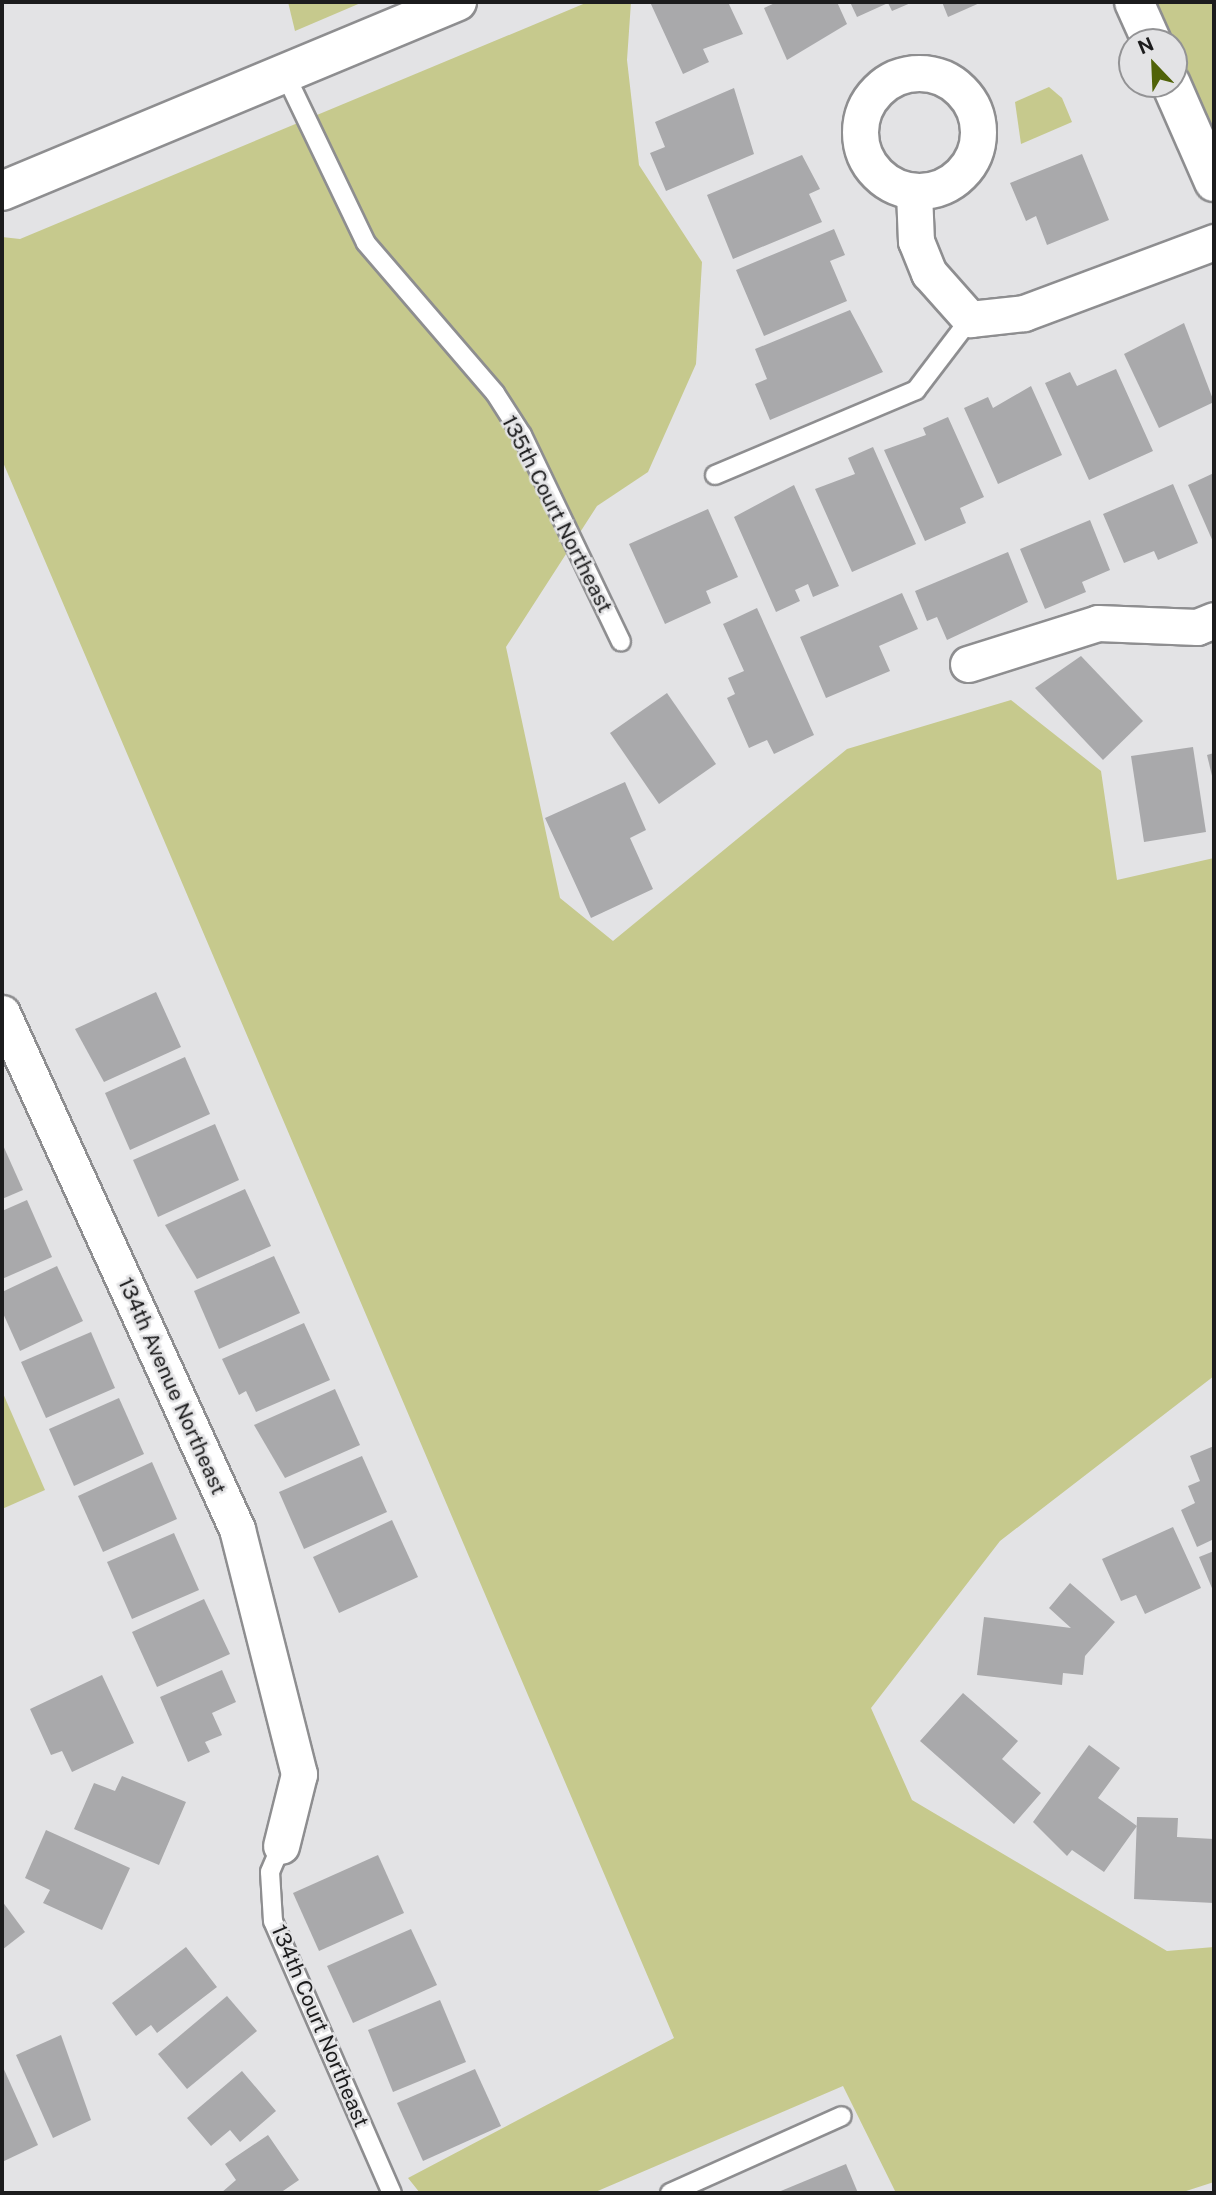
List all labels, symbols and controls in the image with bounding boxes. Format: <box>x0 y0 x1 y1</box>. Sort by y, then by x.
north arrow <box>1118 28 1188 98</box>
text: N <box>1134 32 1157 59</box>
street label: 135th Court Northeast <box>496 411 618 617</box>
street label: 134th Avenue Northeast <box>113 1273 231 1499</box>
street label: 134th Court Northeast <box>266 1921 374 2131</box>

